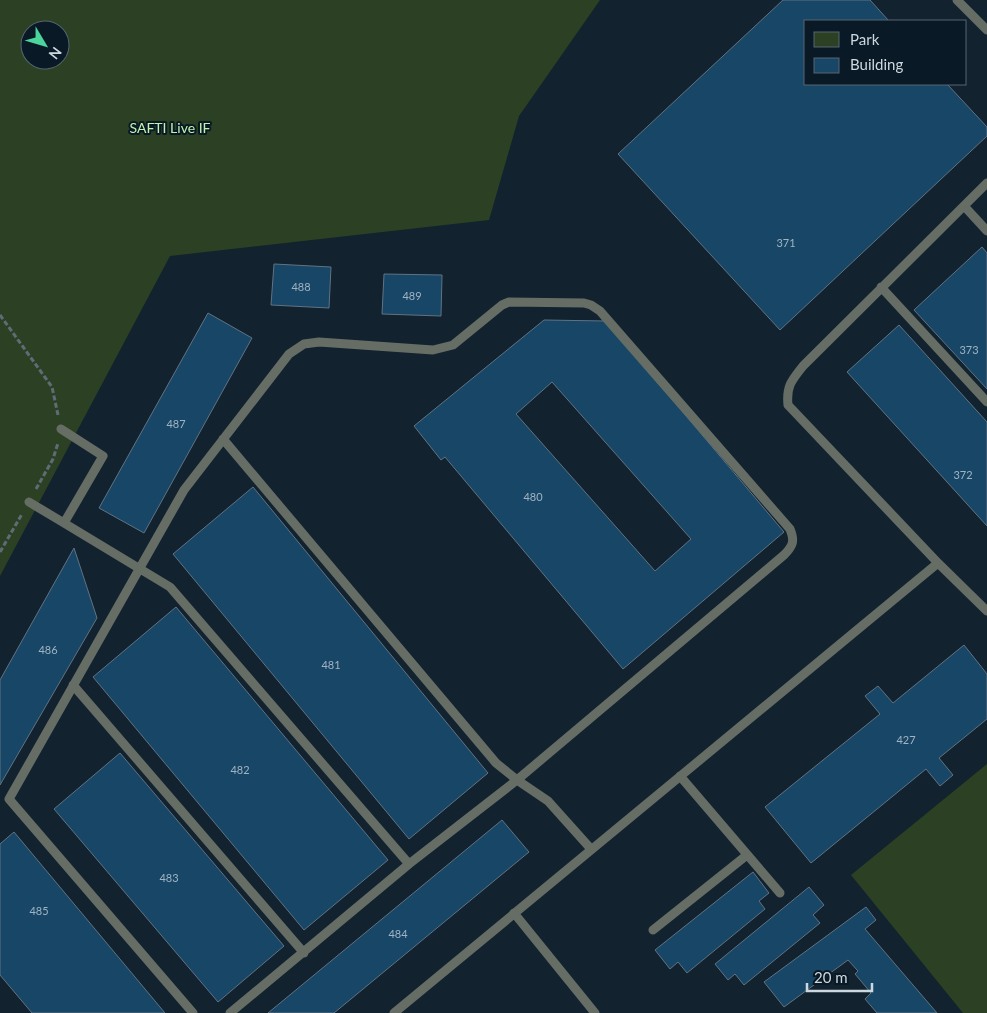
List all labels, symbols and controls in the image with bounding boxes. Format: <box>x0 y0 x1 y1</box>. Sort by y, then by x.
north arrow <box>20 20 70 70</box>
legend <box>804 20 967 85</box>
text: Park <box>850 30 880 48</box>
text: N <box>46 44 66 63</box>
text: Building <box>850 55 903 73</box>
park label: SAFTI Live IF <box>130 119 211 136</box>
house number: 371 <box>776 236 796 249</box>
house number: 488 <box>291 280 311 293</box>
house number: 489 <box>402 289 422 302</box>
house number: 373 <box>959 343 979 356</box>
house number: 487 <box>166 417 186 430</box>
house number: 372 <box>953 468 973 481</box>
house number: 480 <box>523 490 543 503</box>
house number: 486 <box>38 643 58 656</box>
house number: 481 <box>321 658 341 671</box>
house number: 427 <box>896 733 916 746</box>
house number: 482 <box>230 763 250 776</box>
house number: 483 <box>159 871 179 884</box>
house number: 485 <box>29 904 49 917</box>
house number: 484 <box>388 927 408 940</box>
scale bar <box>807 960 872 992</box>
text: 20 m <box>814 968 848 986</box>

